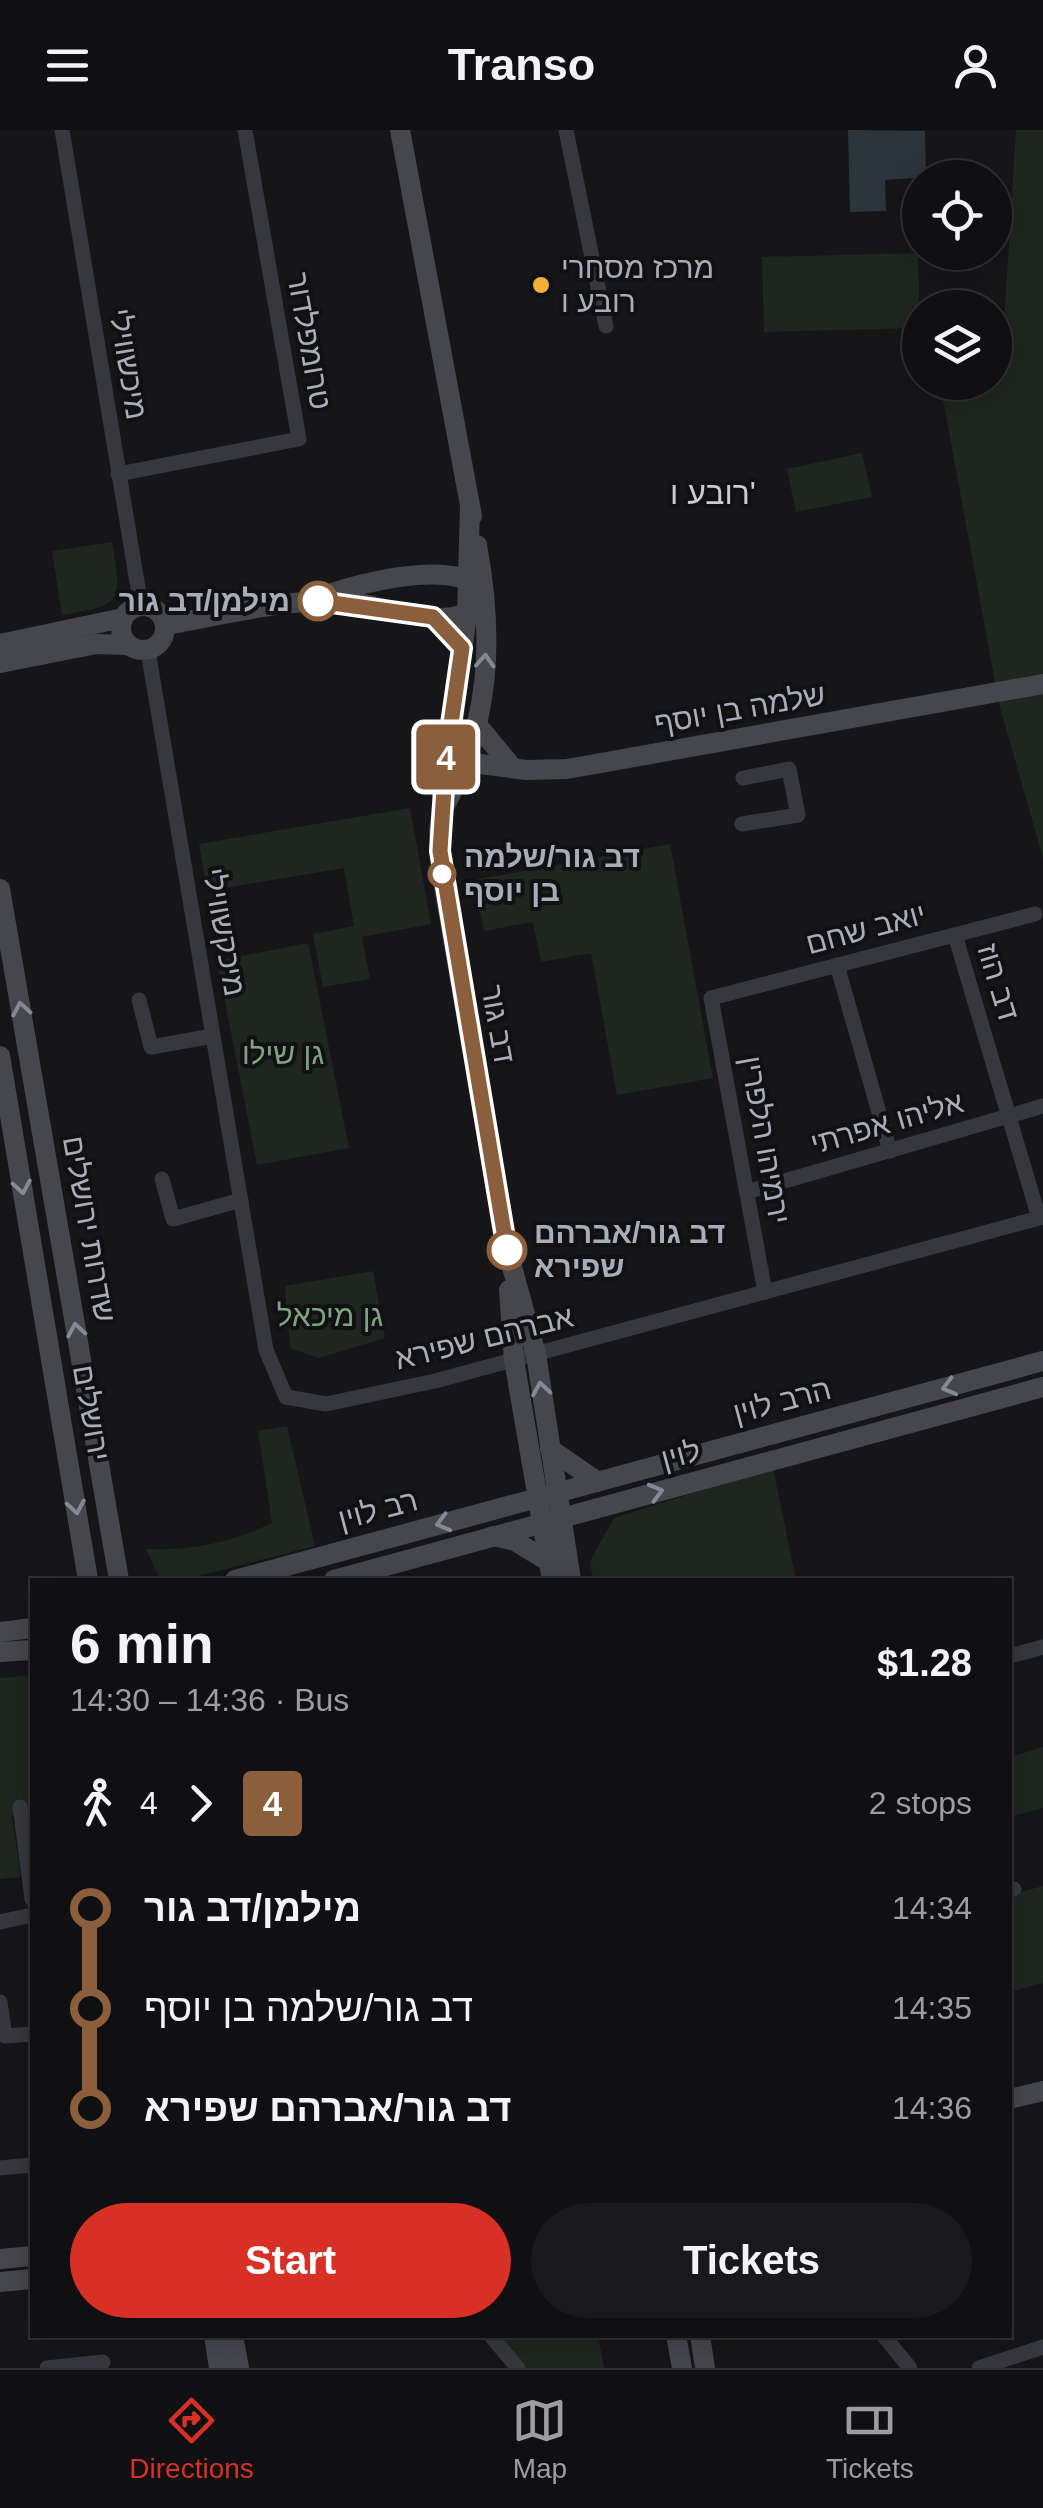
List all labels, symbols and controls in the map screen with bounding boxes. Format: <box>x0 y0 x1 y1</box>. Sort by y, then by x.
icon: menu <box>40 38 95 93</box>
icon: person <box>948 38 1003 93</box>
text: Transo <box>448 39 595 90</box>
map controls <box>902 160 1012 400</box>
button: locate <box>902 160 1012 270</box>
place label: מרכז מסחרי רובע ו <box>561 251 714 318</box>
street label: טרומפלדור <box>281 270 338 412</box>
marker: מרכז מסחרי רובע ו <box>530 274 552 296</box>
button: layers <box>902 290 1012 400</box>
street label: מיכשווילי <box>103 306 154 422</box>
district label: רובע ו' <box>670 475 756 511</box>
marker: מילמן/דב גור <box>299 582 337 620</box>
place label: מילמן/דב גור <box>119 584 290 617</box>
one-way arrow <box>475 653 496 669</box>
street label: שלמה בן יוסף <box>652 677 828 740</box>
line badge: 4 <box>414 724 478 790</box>
text: 4 <box>436 738 456 777</box>
place label: דב גור/שלמה בן יוסף <box>464 840 640 907</box>
marker: דב גור/שלמה בן יוסף <box>429 861 455 887</box>
street label: מיכקשווילי <box>197 865 252 999</box>
street label: יואב שחם <box>802 897 929 960</box>
street label: דב הוז <box>971 939 1026 1024</box>
street label: דב גור <box>475 982 522 1065</box>
one-way arrow <box>11 1001 32 1018</box>
park label: גן שילו <box>242 1037 324 1070</box>
street label: ירמיהו הלפרין <box>734 1053 797 1227</box>
street label: אליהו אפרתי <box>807 1085 967 1160</box>
street label: שדרות ירושלים <box>57 1133 122 1325</box>
one-way arrow <box>11 1179 32 1195</box>
place label: דב גור/אברהם שפירא <box>534 1216 725 1283</box>
marker: דב גור/אברהם שפירא <box>488 1231 526 1269</box>
park label: גן מיכאל <box>277 1299 383 1332</box>
street label: אברהם שפירא <box>391 1299 577 1376</box>
one-way arrow <box>66 1321 87 1338</box>
street label: ירושלים <box>67 1362 116 1464</box>
street label: הרב לוין <box>729 1372 834 1429</box>
one-way arrow <box>941 1375 958 1396</box>
one-way arrow <box>531 1380 552 1397</box>
street label: לוין <box>658 1433 704 1476</box>
street label: רב לוין <box>335 1483 421 1536</box>
one-way arrow <box>647 1483 665 1504</box>
one-way arrow <box>65 1499 86 1516</box>
one-way arrow <box>435 1511 452 1532</box>
text: 6 min <box>70 1613 214 1675</box>
text: $1.28 <box>877 1642 972 1684</box>
text: 14:30 – 14:36 · Bus <box>70 1682 349 1718</box>
icon: walk <box>70 1776 125 1831</box>
icon: forward <box>173 1776 228 1831</box>
text: 4 <box>263 1784 282 1823</box>
text: 4 <box>140 1785 158 1821</box>
text: 2 stops <box>869 1785 972 1821</box>
text: מילמן/דב גור <box>144 1887 361 1929</box>
text: 14:34 <box>892 1890 972 1926</box>
text: דב גור/שלמה בן יוסף <box>144 1987 473 2029</box>
text: 14:35 <box>892 1990 972 2026</box>
text: דב גור/אברהם שפירא <box>144 2087 511 2129</box>
text: 14:36 <box>892 2090 972 2126</box>
button: Start <box>70 2203 511 2318</box>
button: Tickets <box>531 2203 972 2318</box>
tab: Directions <box>129 2393 254 2485</box>
tab: Map <box>512 2393 567 2485</box>
tab: Tickets <box>826 2393 914 2485</box>

